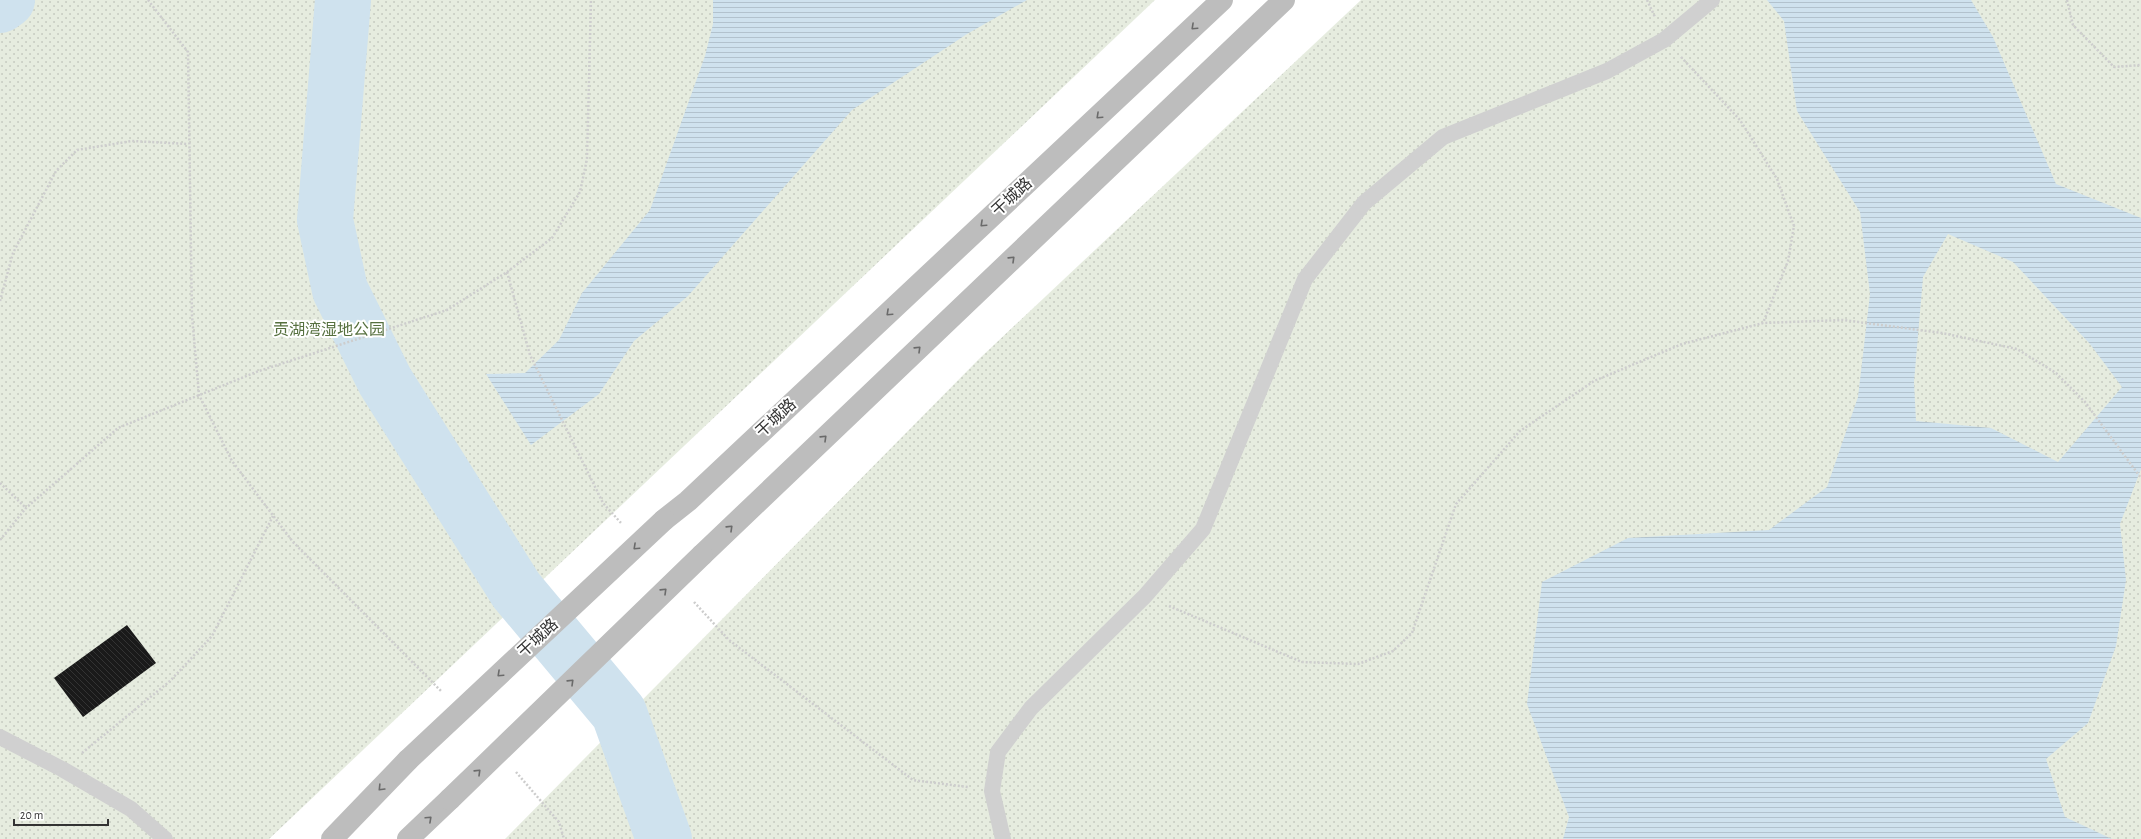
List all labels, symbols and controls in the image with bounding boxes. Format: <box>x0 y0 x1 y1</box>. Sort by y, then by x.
one-way arrow <box>1191 22 1198 29</box>
one-way arrow <box>1096 111 1104 118</box>
street label: 干城路 <box>988 174 1035 219</box>
one-way arrow <box>981 219 988 226</box>
one-way arrow <box>1008 257 1015 264</box>
one-way arrow <box>886 308 894 315</box>
park label: 贡湖湾湿地公园 <box>273 321 385 338</box>
one-way arrow <box>913 346 921 354</box>
street label: 干城路 <box>752 395 799 440</box>
one-way arrow <box>819 436 827 443</box>
one-way arrow <box>725 525 733 533</box>
one-way arrow <box>633 542 640 549</box>
one-way arrow <box>659 588 667 596</box>
street label: 干城路 <box>514 615 561 660</box>
one-way arrow <box>497 669 505 677</box>
one-way arrow <box>566 679 574 687</box>
one-way arrow <box>473 769 481 777</box>
one-way arrow <box>378 783 386 791</box>
scale bar <box>14 801 108 827</box>
text: 20 m <box>20 809 43 821</box>
one-way arrow <box>424 816 432 824</box>

